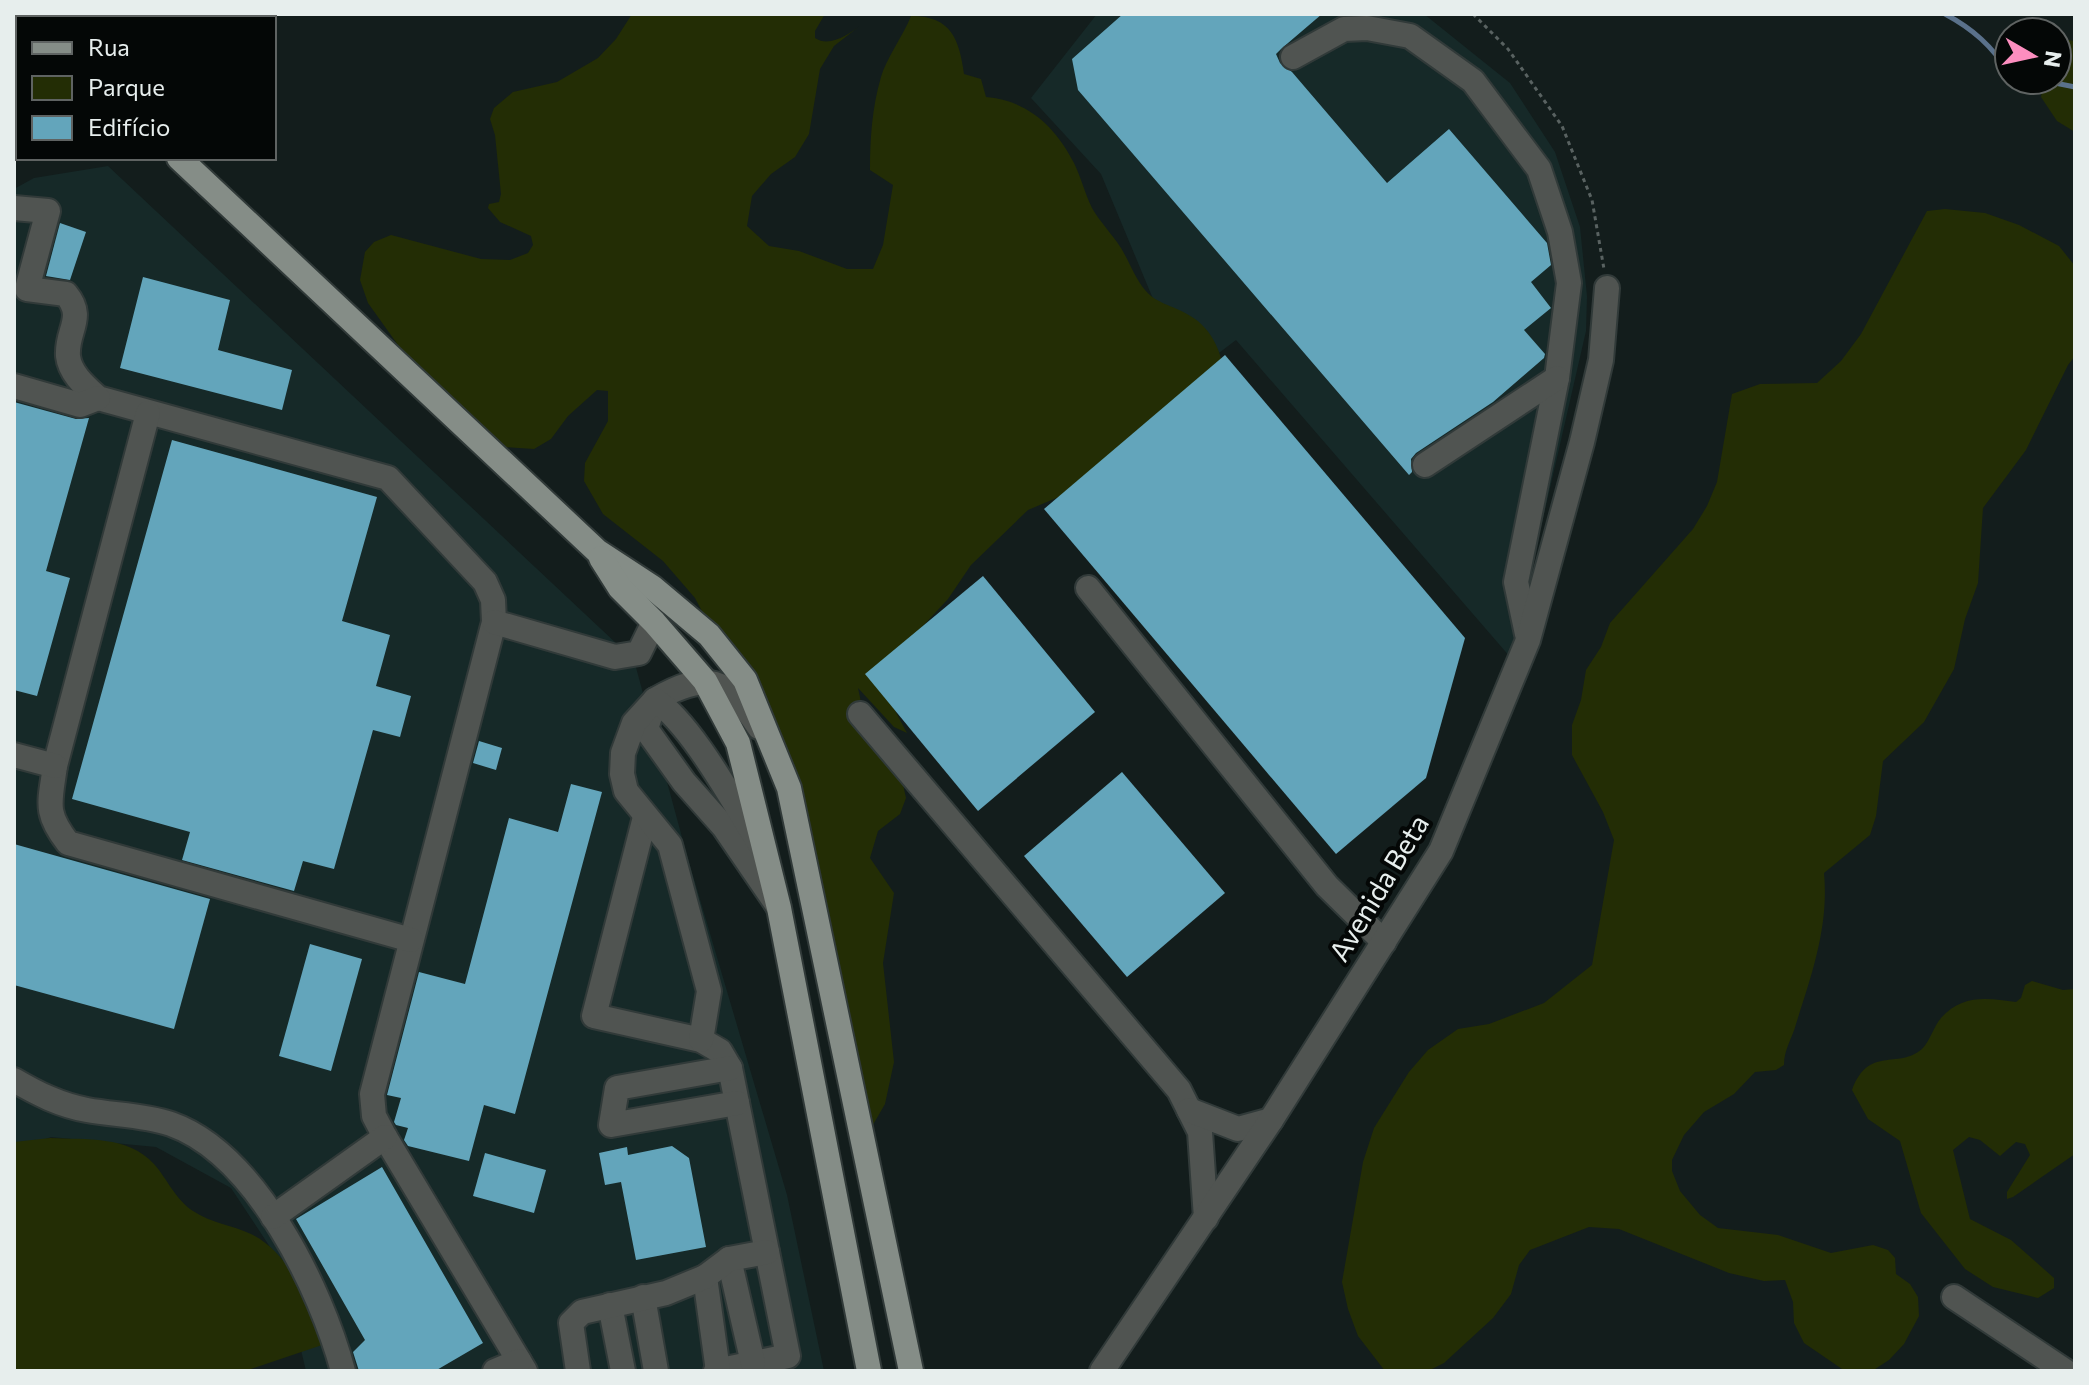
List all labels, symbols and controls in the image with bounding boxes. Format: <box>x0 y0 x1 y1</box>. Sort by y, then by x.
legend <box>16 16 276 160</box>
north arrow <box>1993 16 2073 96</box>
text: Rua <box>88 32 130 61</box>
text: N <box>2039 49 2068 69</box>
text: Parque <box>88 72 165 101</box>
text: Edifício <box>88 112 170 141</box>
street label: Avenida Beta <box>1321 808 1435 967</box>

